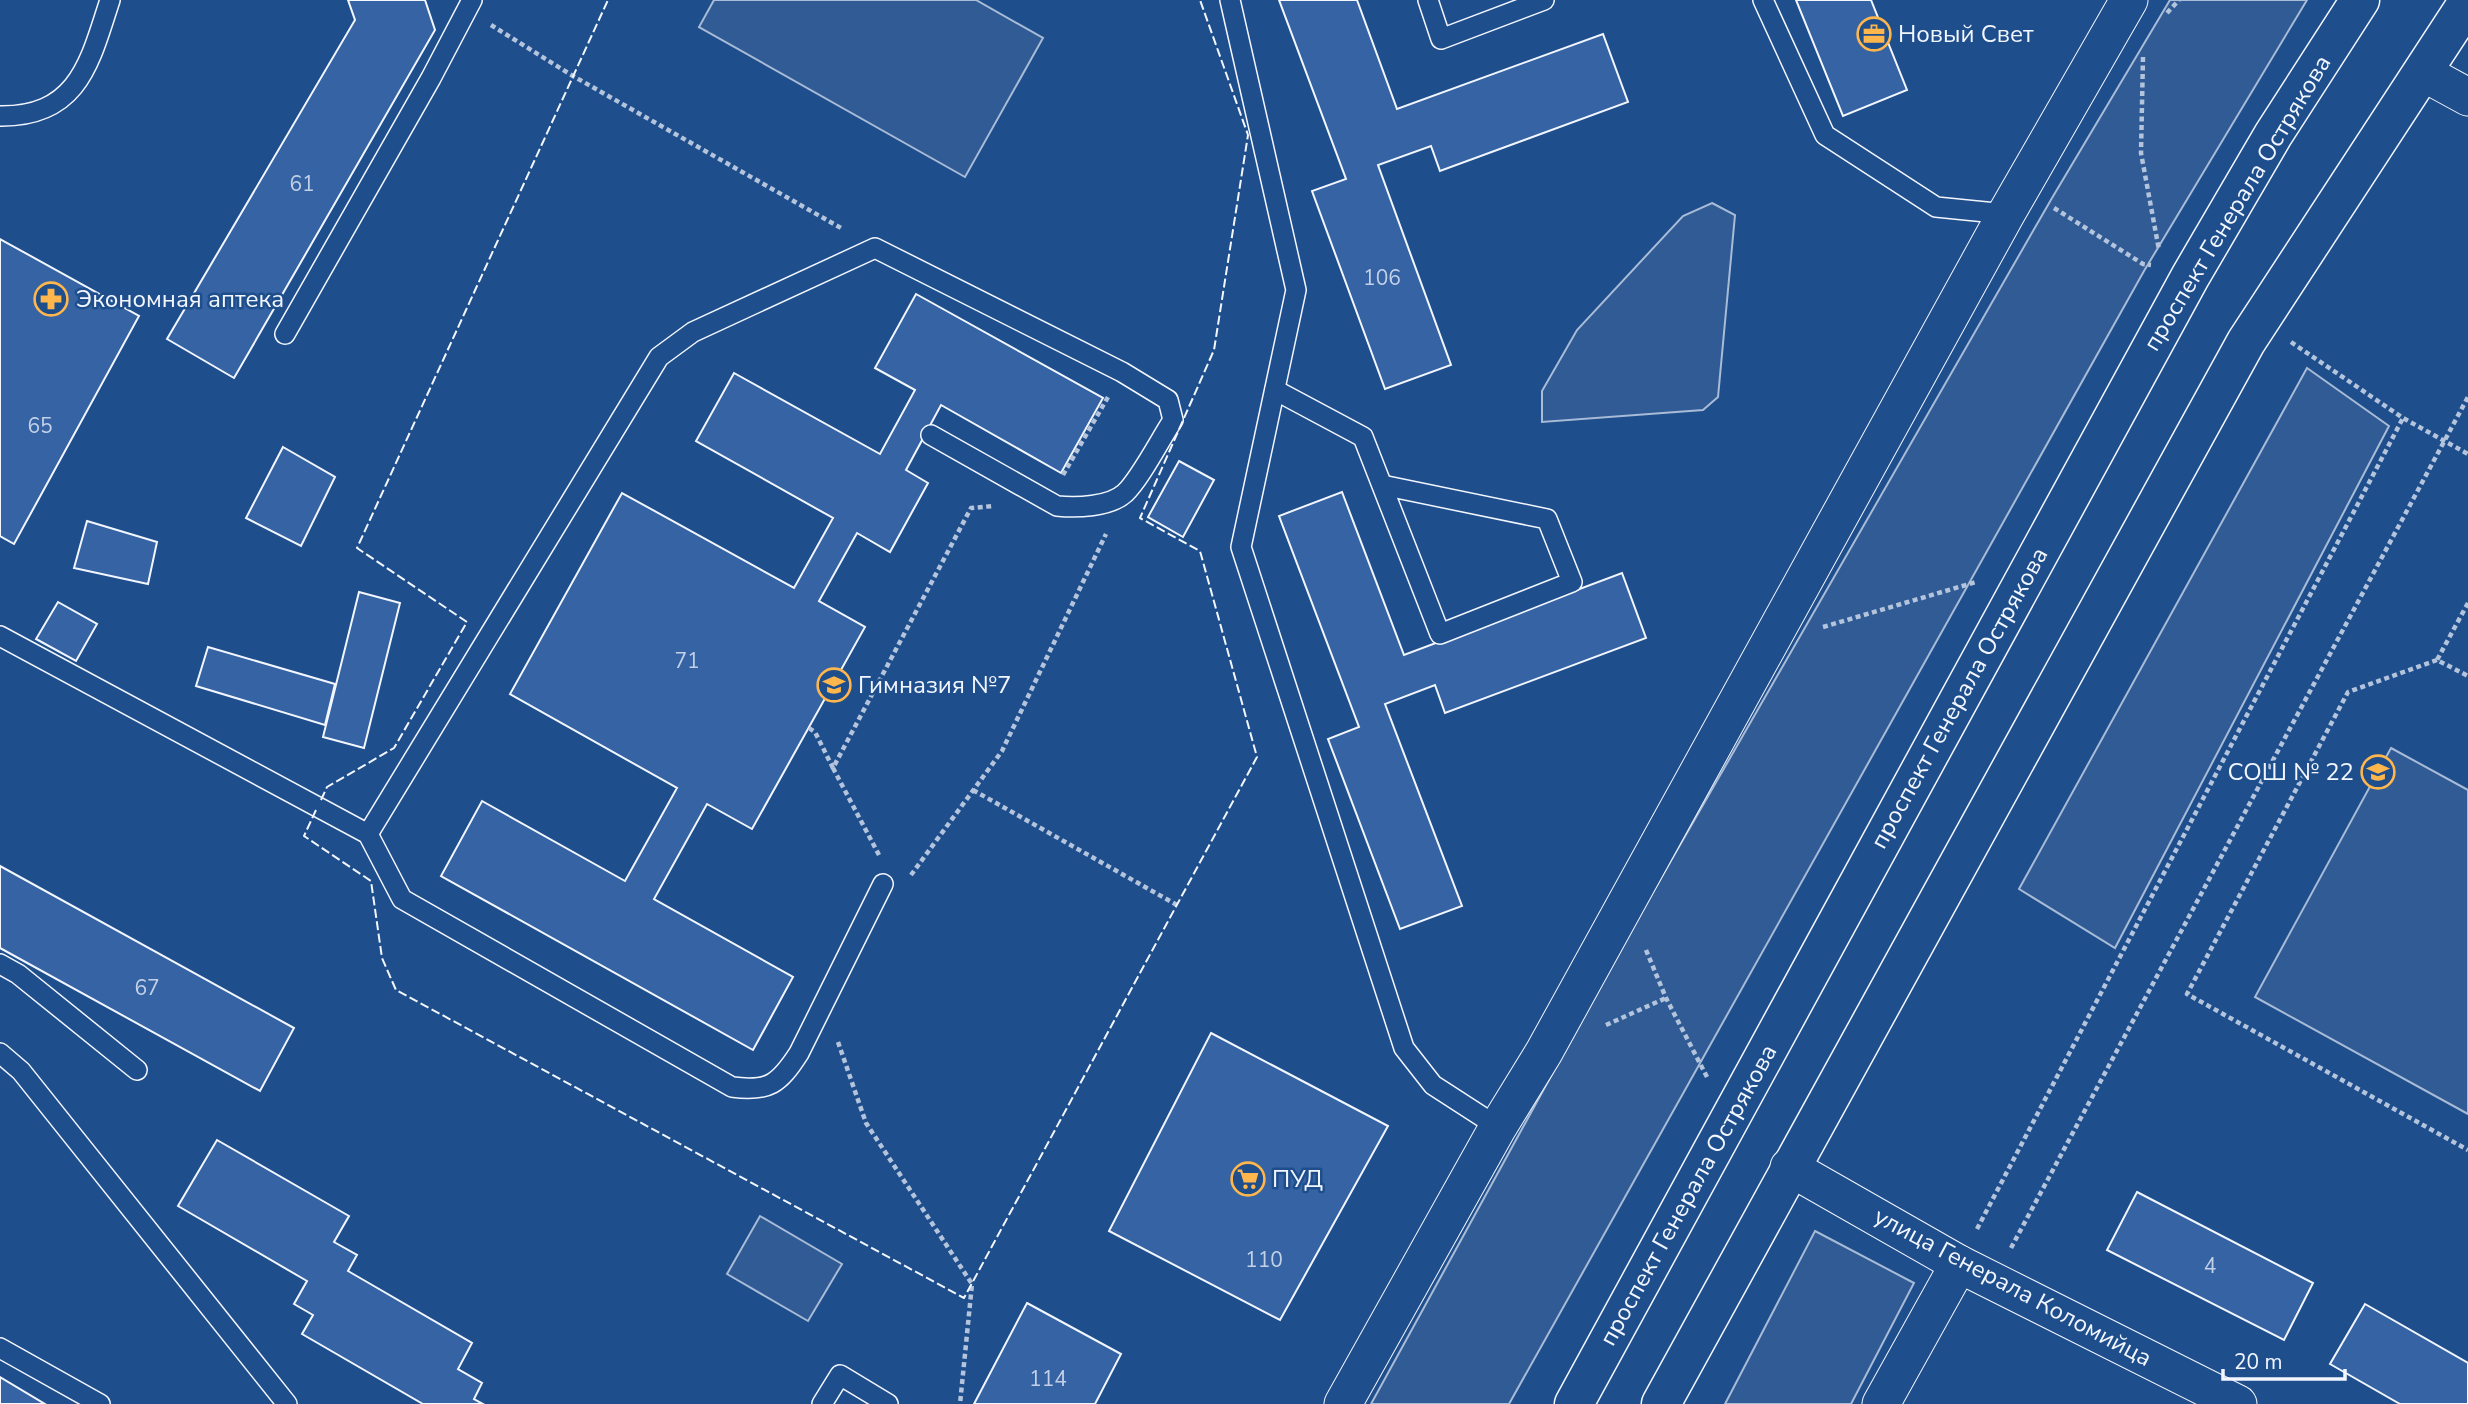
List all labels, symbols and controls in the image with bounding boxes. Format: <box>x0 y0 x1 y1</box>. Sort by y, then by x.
office icon: Новый Свет <box>1855 15 1893 53</box>
place label: Новый Свет <box>1898 18 2034 50</box>
street label: проспект Генерала Острякова <box>2136 49 2338 357</box>
house number: 61 <box>289 170 315 198</box>
house number: 106 <box>1363 264 1401 292</box>
pharmacy icon: Экономная аптека <box>32 280 70 318</box>
place label: Экономная аптека <box>76 283 284 315</box>
house number: 65 <box>27 412 53 440</box>
street label: проспект Генерала Острякова <box>1863 542 2055 854</box>
house number: 71 <box>674 647 700 675</box>
school or university icon: Гимназия №7 <box>815 666 853 704</box>
place label: Гимназия №7 <box>858 669 1011 701</box>
school or university icon: СОШ № 22 <box>2359 753 2397 791</box>
place label: СОШ № 22 <box>2227 756 2354 788</box>
house number: 67 <box>134 974 160 1002</box>
street label: проспект Генерала Острякова <box>1592 1039 1784 1351</box>
supermarket icon: ПУД <box>1229 1160 1267 1198</box>
place label: ПУД <box>1272 1163 1323 1195</box>
street label: улица Генерала Коломийца <box>1868 1200 2158 1374</box>
house number: 110 <box>1245 1246 1283 1274</box>
house number: 4 <box>2204 1252 2216 1280</box>
scale bar <box>2223 1338 2346 1382</box>
text: 20 m <box>2234 1348 2283 1376</box>
house number: 114 <box>1029 1365 1067 1393</box>

